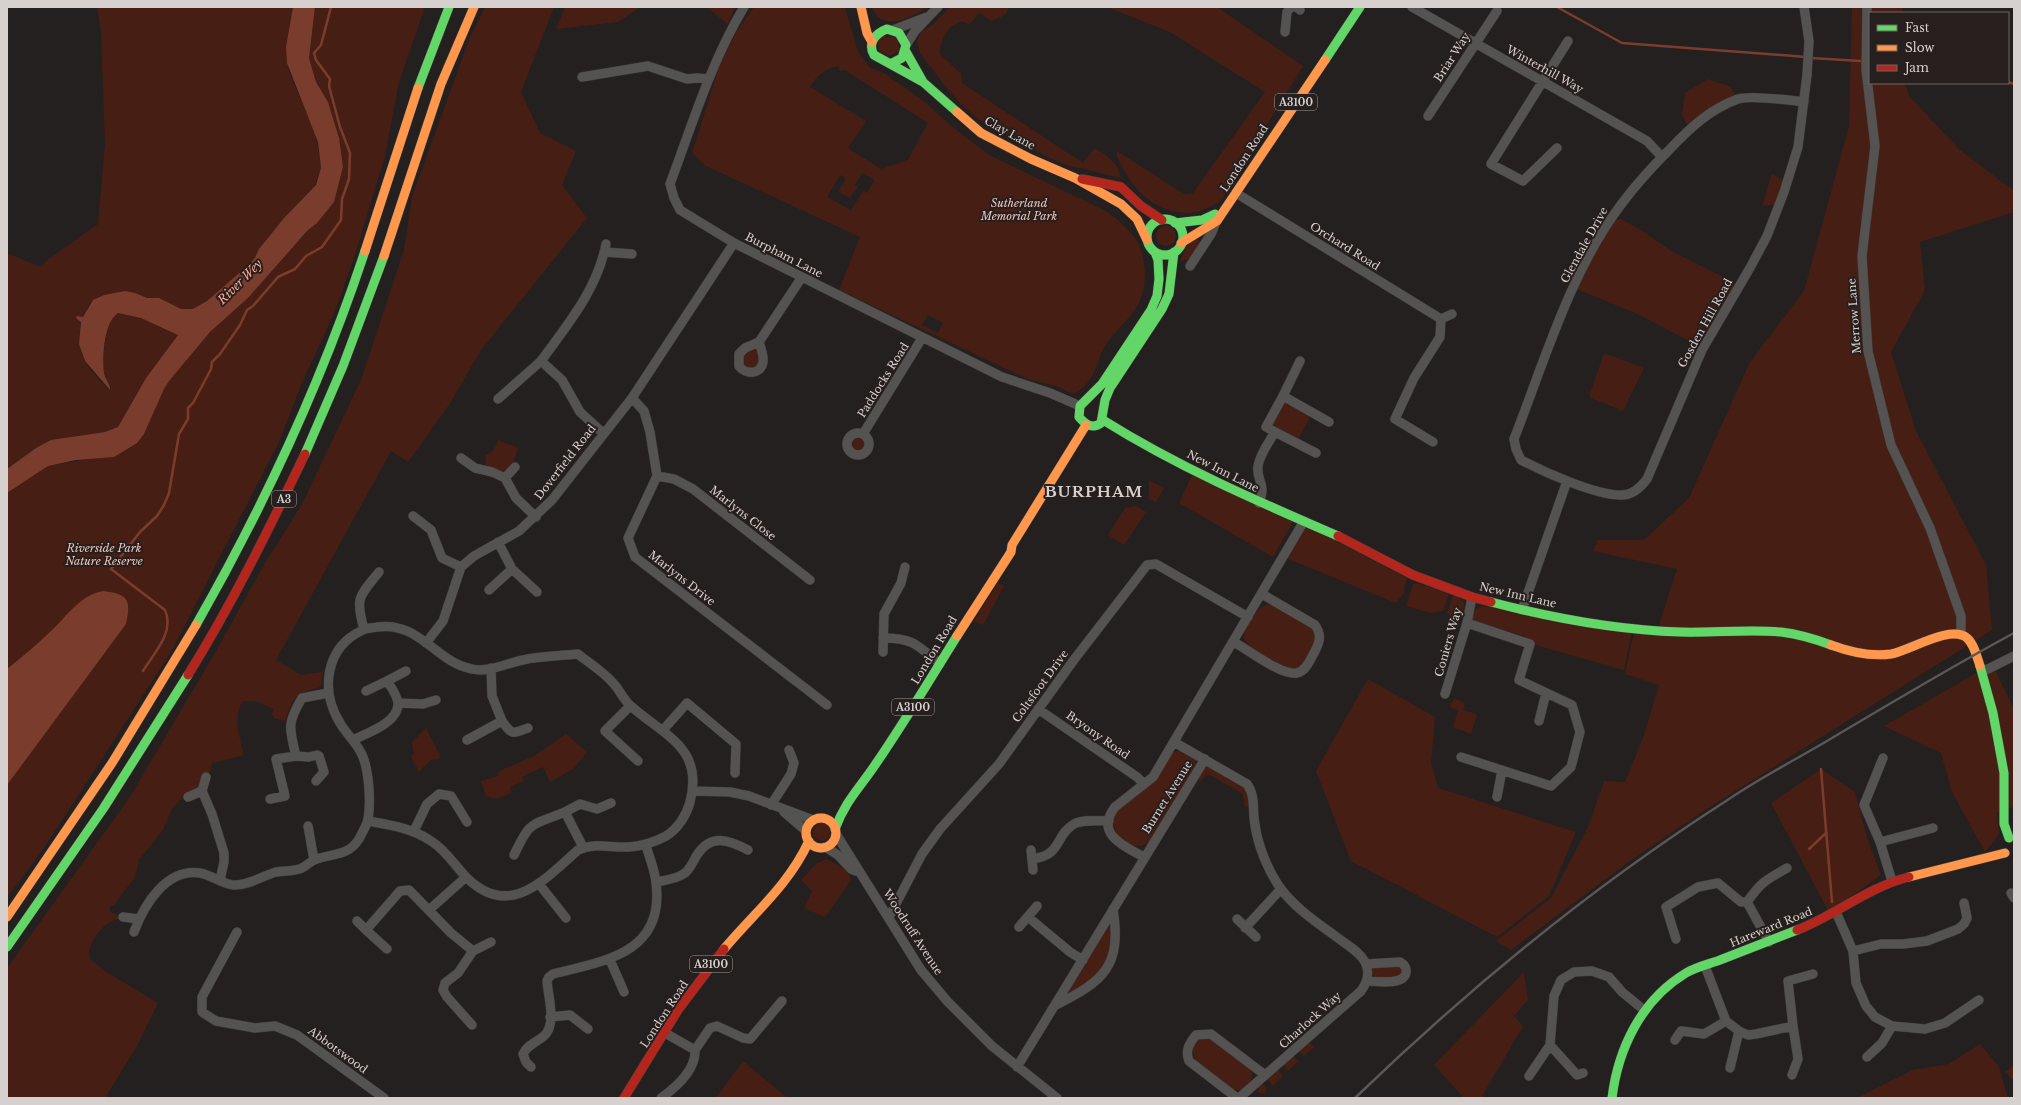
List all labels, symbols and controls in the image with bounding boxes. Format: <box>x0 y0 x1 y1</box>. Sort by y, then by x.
legend <box>1869 12 2009 84</box>
text: Fast <box>1905 20 1930 35</box>
street label: Briar Way <box>1431 30 1473 84</box>
text: Slow <box>1905 40 1935 55</box>
street label: Winterhill Way <box>1503 42 1586 96</box>
text: Jam <box>1903 60 1929 75</box>
road number: A3100 <box>1275 94 1317 110</box>
street label: Clay Lane <box>982 113 1038 153</box>
street label: London Road <box>1217 121 1271 194</box>
park label: Sutherland Memorial Park <box>980 196 1058 223</box>
street label: Glendale Drive <box>1557 204 1611 286</box>
street label: Orchard Road <box>1307 219 1383 273</box>
street label: Burpham Lane <box>743 229 825 281</box>
water label: River Wey <box>214 256 266 308</box>
street label: Gosden Hill Road <box>1675 275 1736 370</box>
street label: Merrow Lane <box>1844 278 1864 354</box>
street label: Paddocks Road <box>854 339 912 420</box>
street label: Doverfield Road <box>531 421 599 502</box>
street label: New Inn Lane <box>1185 447 1261 495</box>
district label: BURPHAM <box>1045 482 1143 501</box>
street label: Marlyns Close <box>707 483 779 543</box>
road number: A3 <box>272 491 296 507</box>
park label: Riverside Park Nature Reserve <box>64 541 143 568</box>
street label: Marlyns Drive <box>646 548 718 608</box>
street label: New Inn Lane <box>1478 579 1558 611</box>
street label: Coniers Way <box>1431 606 1465 678</box>
street label: London Road <box>908 613 960 687</box>
street label: Coltsfoot Drive <box>1009 647 1071 725</box>
road number: A3100 <box>892 699 934 715</box>
street label: Bryony Road <box>1064 708 1133 762</box>
street label: Burnet Avenue <box>1139 758 1195 836</box>
street label: Woodruff Avenue <box>880 886 946 977</box>
street label: Hareward Road <box>1728 904 1815 950</box>
road number: A3100 <box>690 956 732 972</box>
street label: London Road <box>637 977 691 1050</box>
street label: Charlock Way <box>1276 988 1344 1052</box>
street label: Abbotswood <box>305 1023 371 1077</box>

